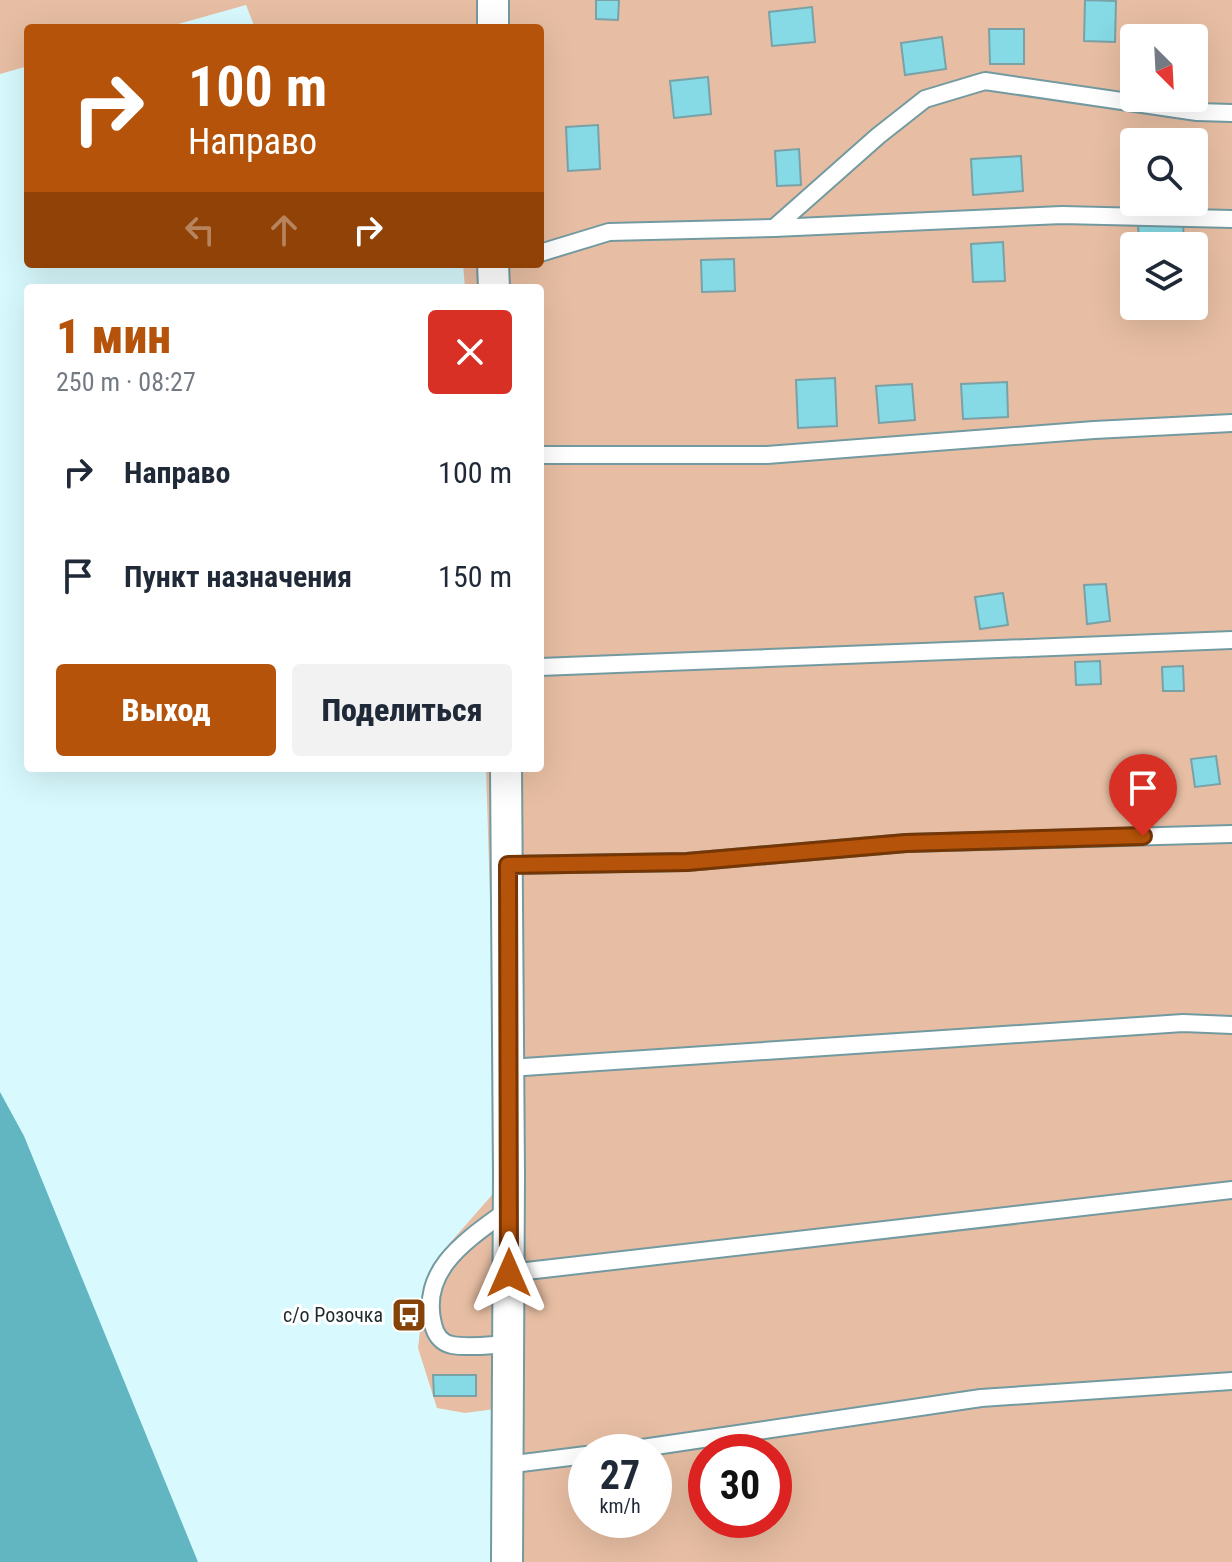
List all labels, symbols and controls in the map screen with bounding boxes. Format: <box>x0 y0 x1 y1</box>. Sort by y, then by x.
north arrow <box>1120 24 1208 112</box>
map controls <box>1120 24 1208 320</box>
text: 100 m <box>188 54 327 120</box>
icon: right <box>56 56 160 160</box>
text: Направо <box>188 121 317 163</box>
button: search <box>1120 128 1208 216</box>
icon: left <box>178 208 222 252</box>
icon: ahead <box>262 208 306 252</box>
icon: right <box>346 208 390 252</box>
button: layers <box>1120 232 1208 320</box>
text: 1 мин <box>56 308 171 365</box>
button: close <box>428 310 512 394</box>
text: 250 m · 08:27 <box>56 367 196 397</box>
icon: right <box>56 450 100 494</box>
text: Направо <box>124 455 230 490</box>
text: 100 m <box>438 455 512 490</box>
icon: arrive <box>56 554 100 598</box>
text: Пункт назначения <box>124 559 352 594</box>
text: 150 m <box>438 559 512 594</box>
button: Выход <box>56 664 276 756</box>
button: Поделиться <box>292 664 512 756</box>
pin <box>1109 754 1177 836</box>
icon: arrive <box>1121 766 1165 810</box>
position arrow <box>467 1231 551 1315</box>
bus stop icon: с/о Розочка <box>390 1296 428 1334</box>
place label: с/о Розочка <box>283 1303 383 1327</box>
speed limit sign: 30 <box>688 1434 792 1538</box>
text: 27 <box>600 1452 640 1499</box>
text: km/h <box>599 1494 641 1518</box>

